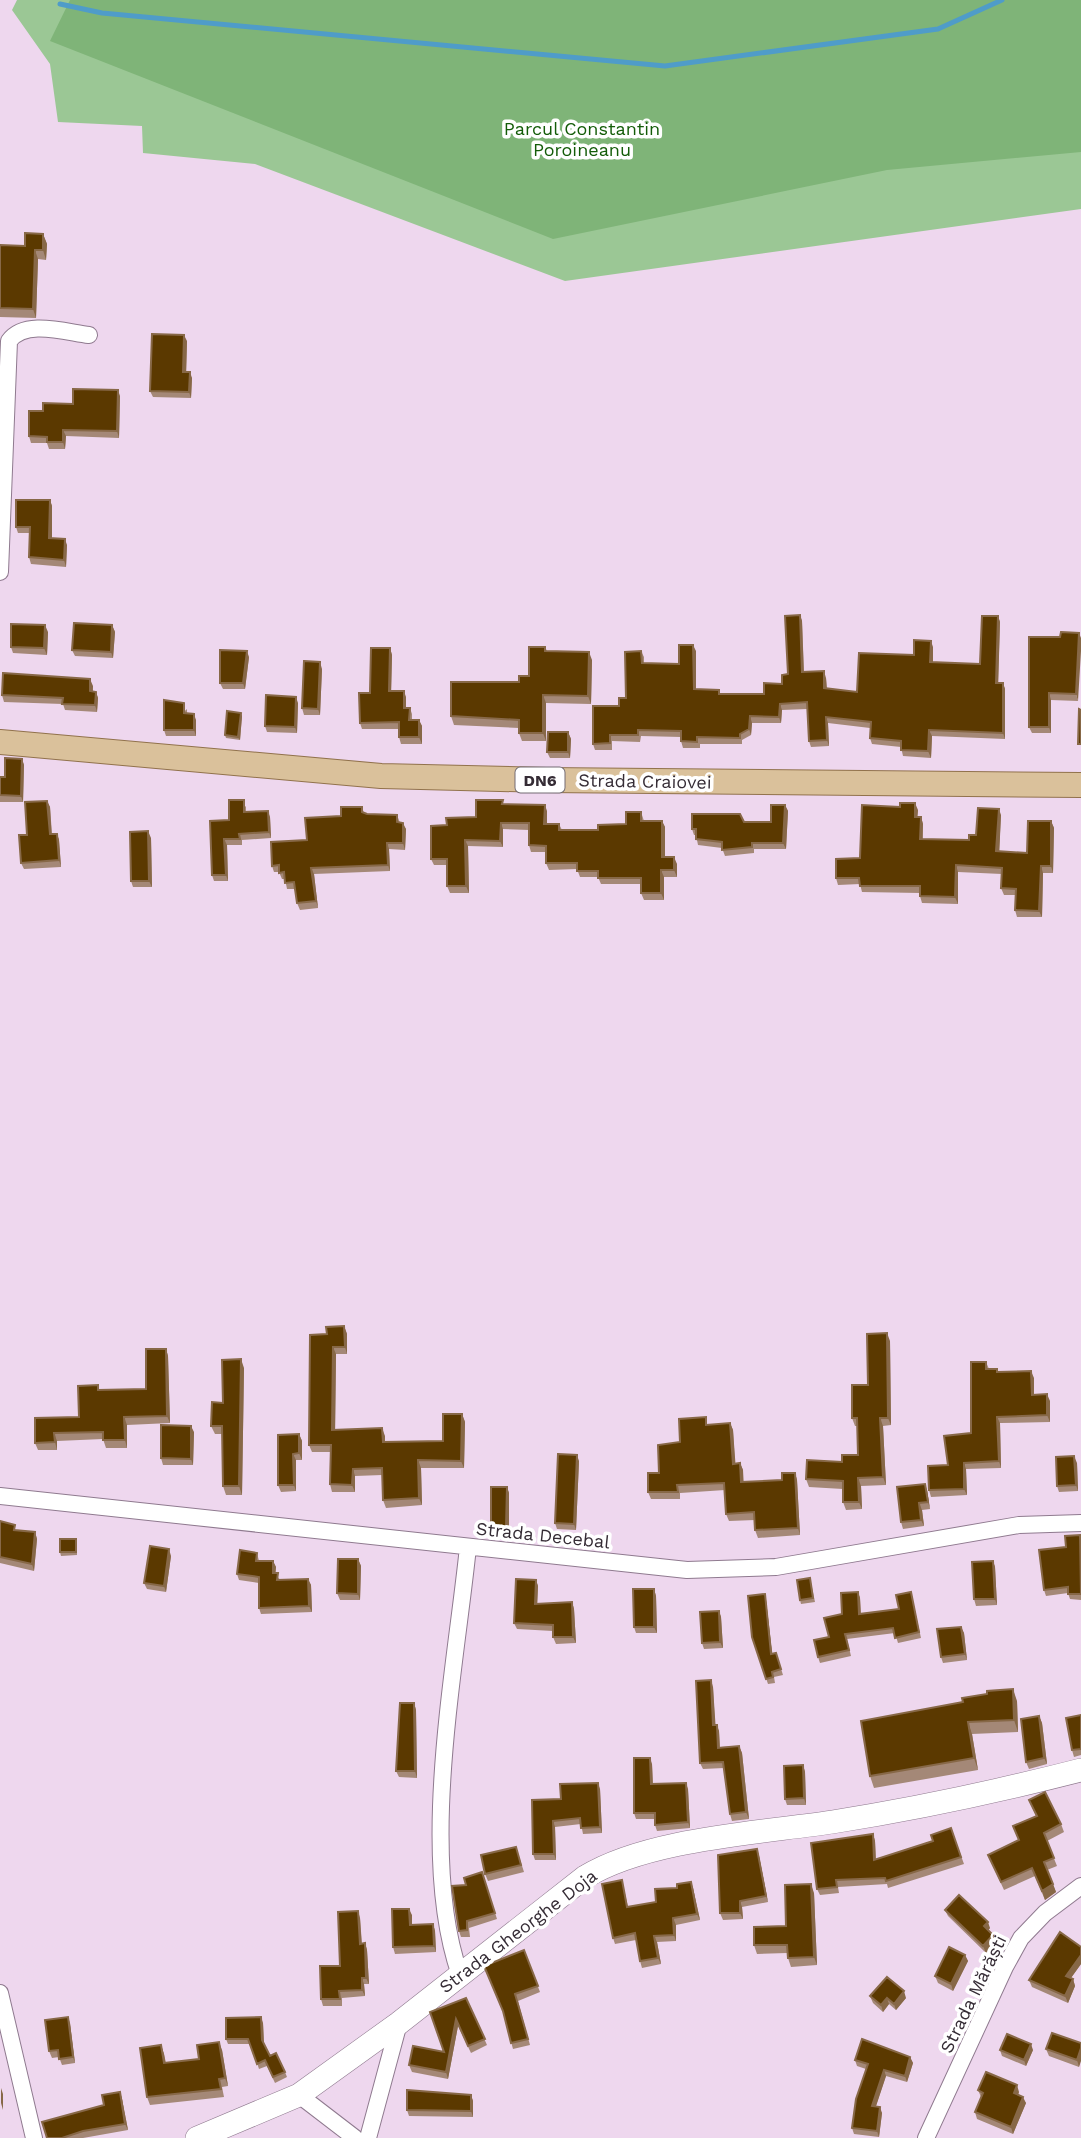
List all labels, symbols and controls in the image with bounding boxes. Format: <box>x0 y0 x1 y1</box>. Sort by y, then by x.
park label: Parcul Constantin Poroineanu <box>504 118 660 160</box>
road number: DN6 <box>516 768 564 792</box>
street label: Strada Craiovei <box>578 769 712 793</box>
street label: Strada Decebal <box>475 1518 611 1553</box>
street label: Strada Gheorghe Doja <box>435 1865 601 1997</box>
street label: Strada Mărăști <box>935 1932 1011 2056</box>

